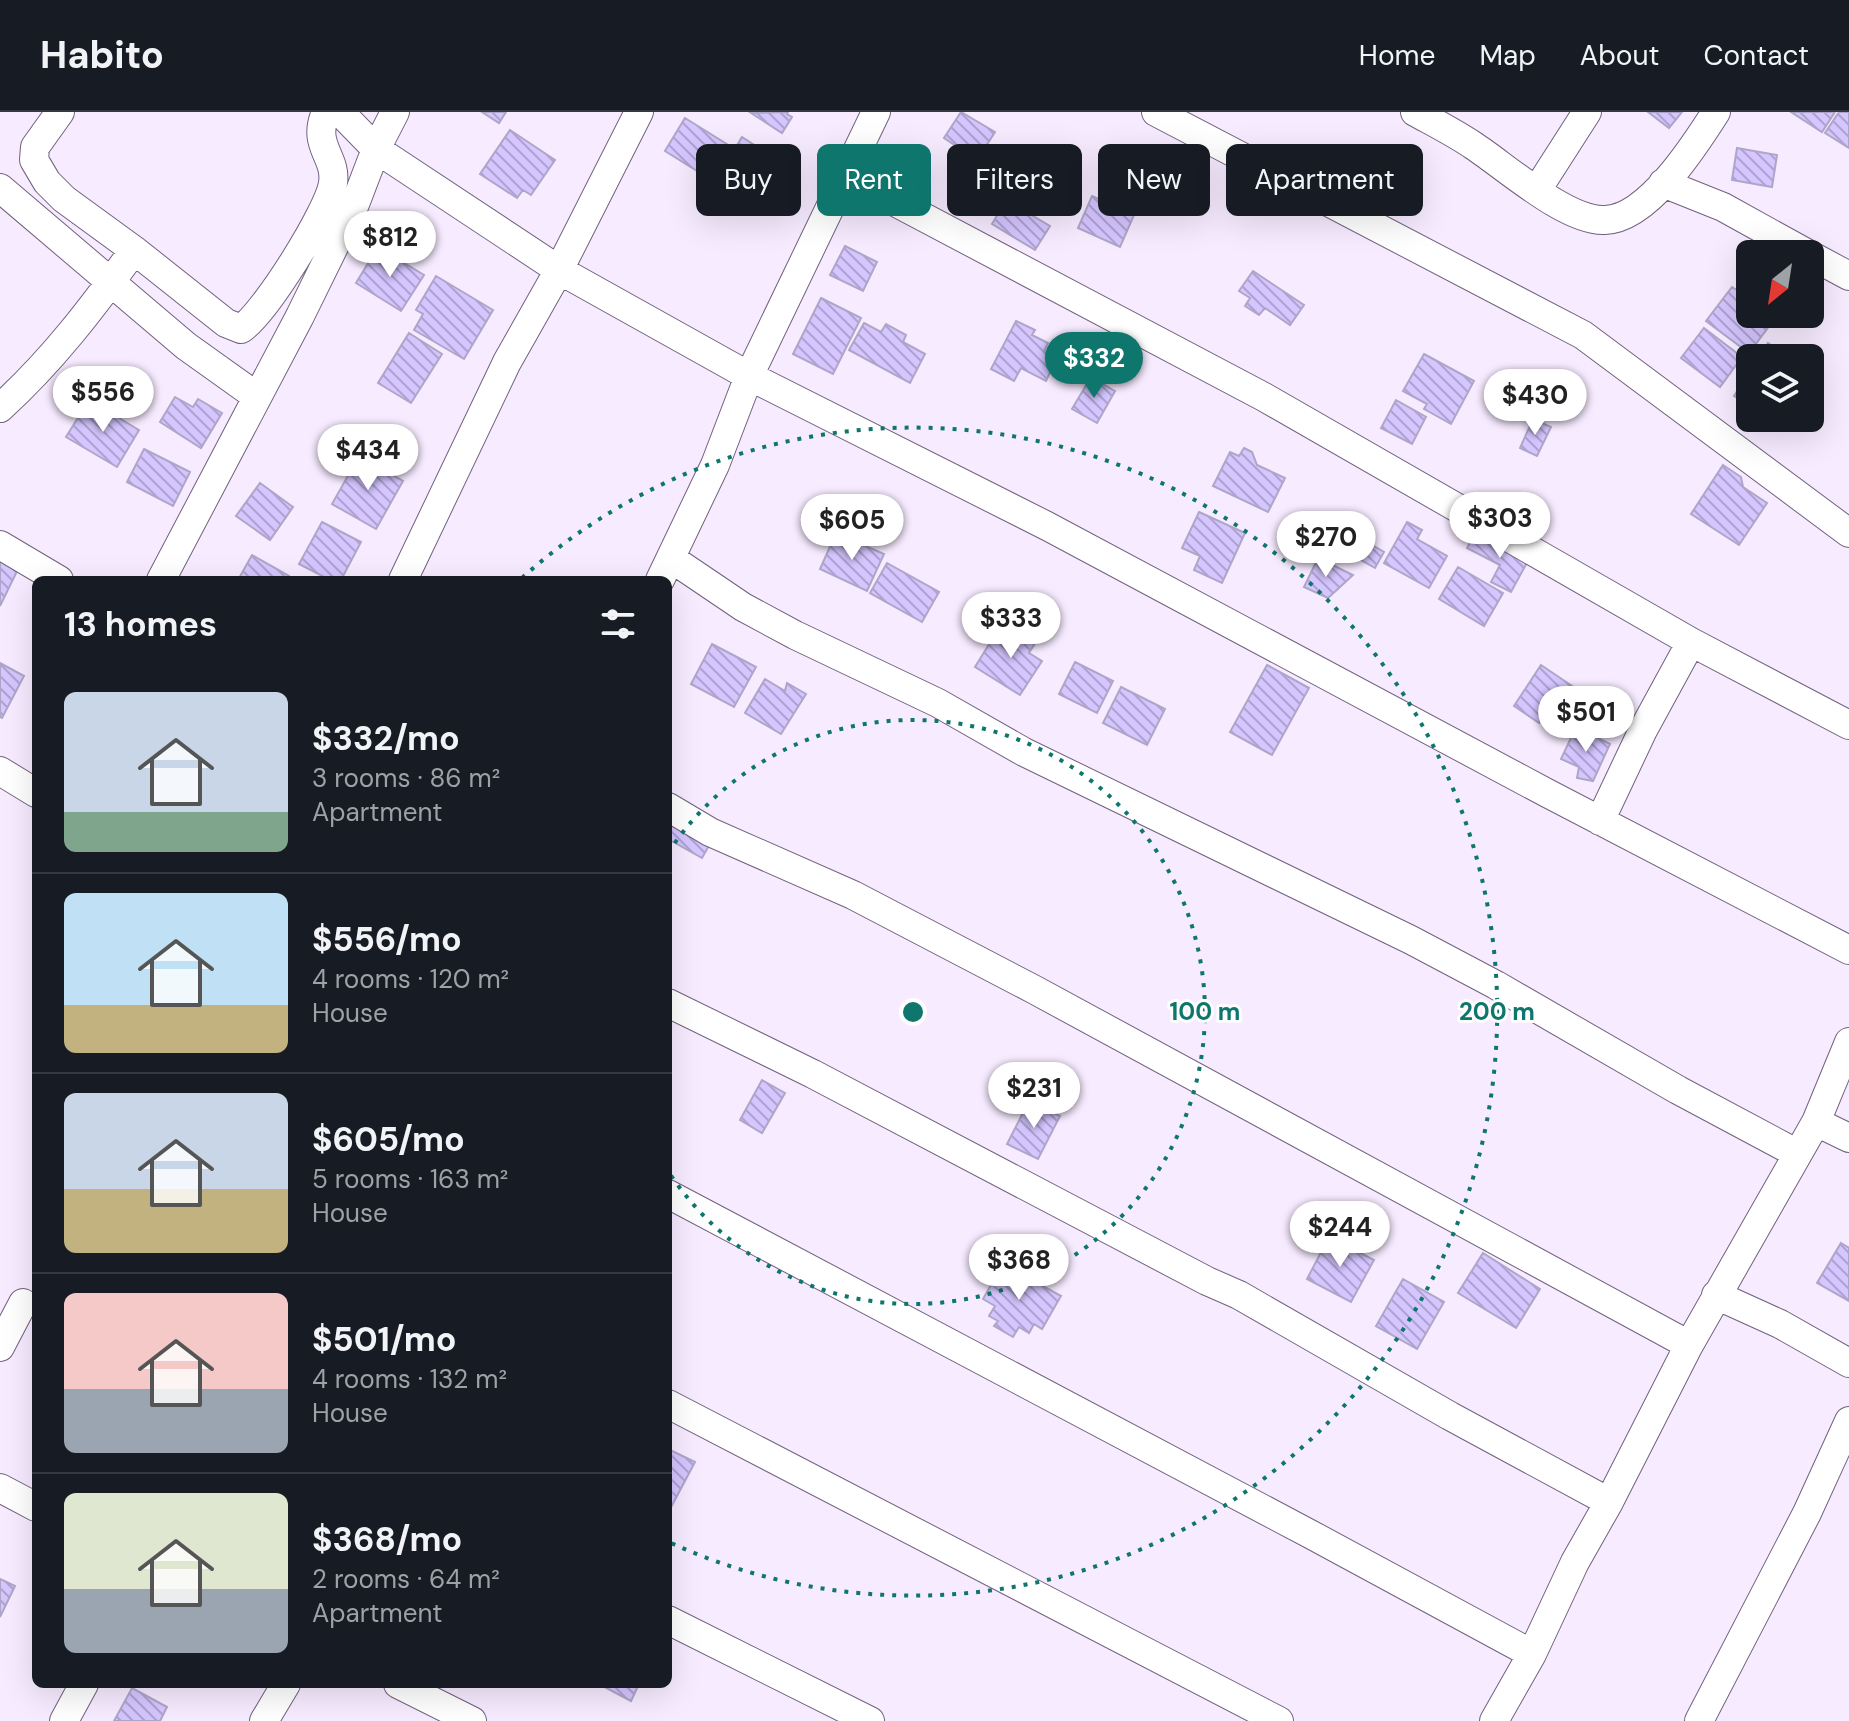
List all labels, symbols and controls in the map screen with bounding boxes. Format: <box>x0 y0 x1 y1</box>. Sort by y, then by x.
text: Habito <box>40 30 164 80</box>
text: Home <box>1359 37 1435 74</box>
text: Map <box>1479 37 1536 74</box>
text: About <box>1580 37 1659 74</box>
text: Contact <box>1703 37 1809 74</box>
chip: Buy <box>696 144 801 216</box>
chip: Rent <box>817 144 931 216</box>
chip: Filters <box>947 144 1082 216</box>
chip: New <box>1098 144 1210 216</box>
chip: Apartment <box>1226 144 1423 216</box>
pin: $812 <box>343 211 437 279</box>
text: $812 <box>362 220 418 254</box>
north arrow <box>1736 240 1824 328</box>
map controls <box>1736 240 1824 432</box>
pin: $332 <box>1047 332 1141 400</box>
text: $332 <box>1063 341 1125 375</box>
button: layers <box>1736 344 1824 432</box>
pin: $556 <box>56 366 150 434</box>
pin: $430 <box>1488 369 1582 437</box>
text: $556 <box>71 375 135 409</box>
text: $430 <box>1502 378 1568 412</box>
pin: $434 <box>321 424 415 492</box>
text: $434 <box>335 433 401 467</box>
pin: $303 <box>1453 492 1547 560</box>
pin: $605 <box>805 494 899 562</box>
text: $303 <box>1467 501 1533 535</box>
text: $605 <box>819 503 885 537</box>
pin: $270 <box>1279 511 1373 579</box>
text: $270 <box>1295 520 1357 554</box>
pin: $333 <box>964 592 1058 660</box>
text: $333 <box>980 601 1042 635</box>
text: 13 homes <box>64 602 217 647</box>
icon: filters <box>596 602 640 646</box>
pin: $501 <box>1539 686 1633 754</box>
text: $501 <box>1556 695 1616 729</box>
text: $332/mo <box>312 716 460 761</box>
icon: home <box>128 724 224 820</box>
text: 3 rooms · 86 m² <box>312 761 500 795</box>
text: Apartment <box>312 795 443 829</box>
text: $556/mo <box>312 917 462 962</box>
icon: home <box>128 925 224 1021</box>
text: 4 rooms · 120 m² <box>312 962 509 996</box>
text: House <box>312 996 388 1030</box>
text: 100 m <box>1170 996 1240 1027</box>
text: 200 m <box>1459 996 1535 1027</box>
centre of rings <box>899 998 927 1026</box>
pin: $231 <box>987 1062 1081 1130</box>
text: $231 <box>1006 1071 1062 1105</box>
text: $605/mo <box>312 1117 465 1162</box>
icon: home <box>128 1125 224 1221</box>
text: 5 rooms · 163 m² <box>312 1162 508 1196</box>
text: House <box>312 1196 388 1230</box>
pin: $244 <box>1293 1201 1387 1269</box>
text: $244 <box>1308 1210 1372 1244</box>
pin: $368 <box>972 1234 1066 1302</box>
text: $368 <box>987 1243 1051 1277</box>
text: $501/mo <box>312 1317 457 1362</box>
icon: home <box>128 1325 224 1421</box>
text: 4 rooms · 132 m² <box>312 1362 507 1396</box>
text: House <box>312 1396 388 1430</box>
text: $368/mo <box>312 1517 462 1562</box>
icon: home <box>128 1525 224 1621</box>
text: 2 rooms · 64 m² <box>312 1562 500 1596</box>
text: Apartment <box>312 1596 443 1630</box>

